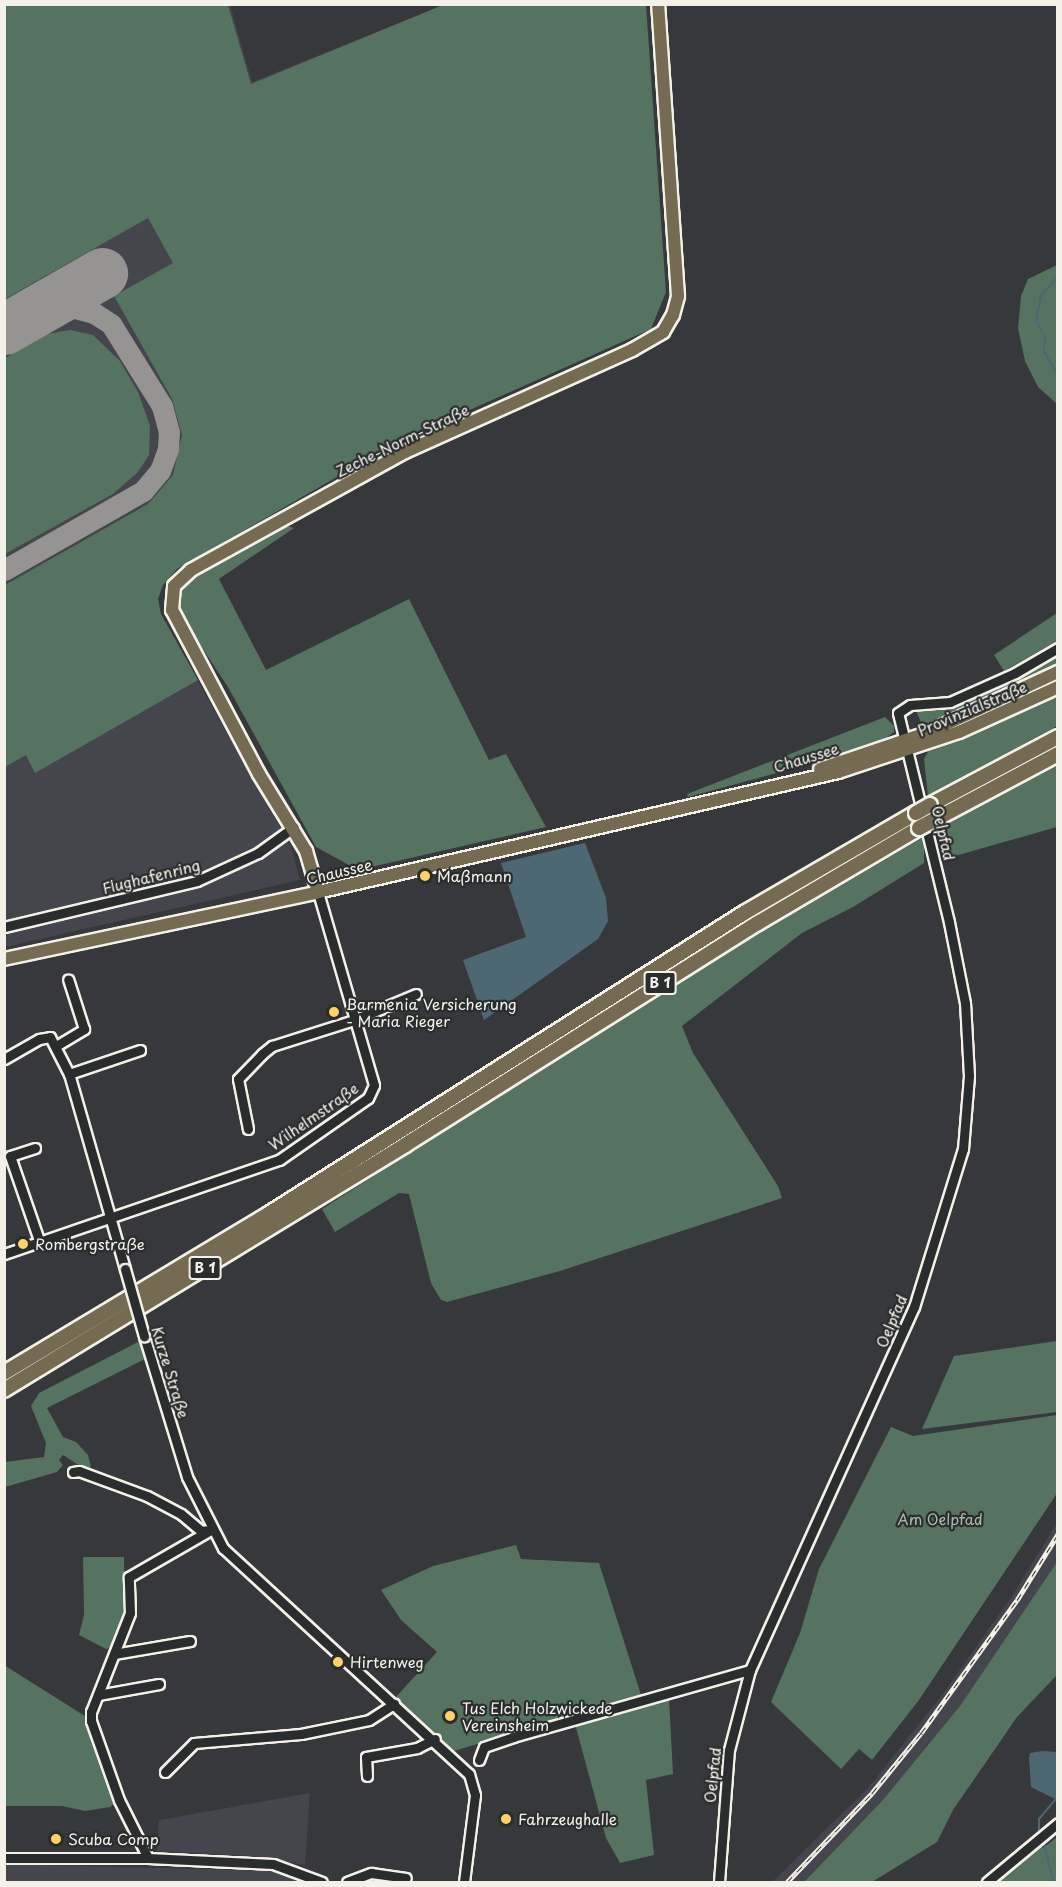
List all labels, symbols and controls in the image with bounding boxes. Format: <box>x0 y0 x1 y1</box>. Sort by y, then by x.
street label: Zeche-Norm-Straße <box>332 400 472 480</box>
street label: Provinzialstraße <box>915 677 1029 739</box>
street label: Chaussee <box>771 739 841 775</box>
street label: Oelpfad <box>929 804 959 862</box>
street label: Flughafenring <box>100 855 202 897</box>
street label: Chaussee <box>304 855 374 887</box>
place label: Maßmann <box>437 867 512 885</box>
marker: Maßmann <box>418 869 432 883</box>
road number: B 1 <box>644 972 676 994</box>
place label: Barmenia Versicherung - Maria Rieger <box>346 994 514 1029</box>
marker: Barmenia Versicherung - Maria Rieger <box>327 1005 341 1019</box>
street label: Wilhelmstraße <box>265 1078 361 1154</box>
place label: Rombergstraße <box>35 1235 145 1253</box>
marker: Rombergstraße <box>16 1237 30 1251</box>
road number: B 1 <box>188 1257 222 1279</box>
street label: Oelpfad <box>872 1292 910 1350</box>
street label: Kurze Straße <box>149 1324 193 1420</box>
park label: Am Oelpfad <box>897 1510 983 1528</box>
place label: Hirtenweg <box>350 1653 424 1671</box>
marker: Hirtenweg <box>331 1655 345 1669</box>
place label: Tus Elch Holzwickede Vereinsheim <box>462 1698 613 1733</box>
marker: Tus Elch Holzwickede Vereinsheim <box>443 1709 457 1723</box>
street label: Oelpfad <box>700 1746 724 1804</box>
place label: Fahrzeughalle <box>518 1810 617 1828</box>
marker: Fahrzeughalle <box>499 1812 513 1826</box>
place label: Scuba Comp <box>68 1830 159 1848</box>
marker: Scuba Comp <box>49 1832 63 1846</box>

